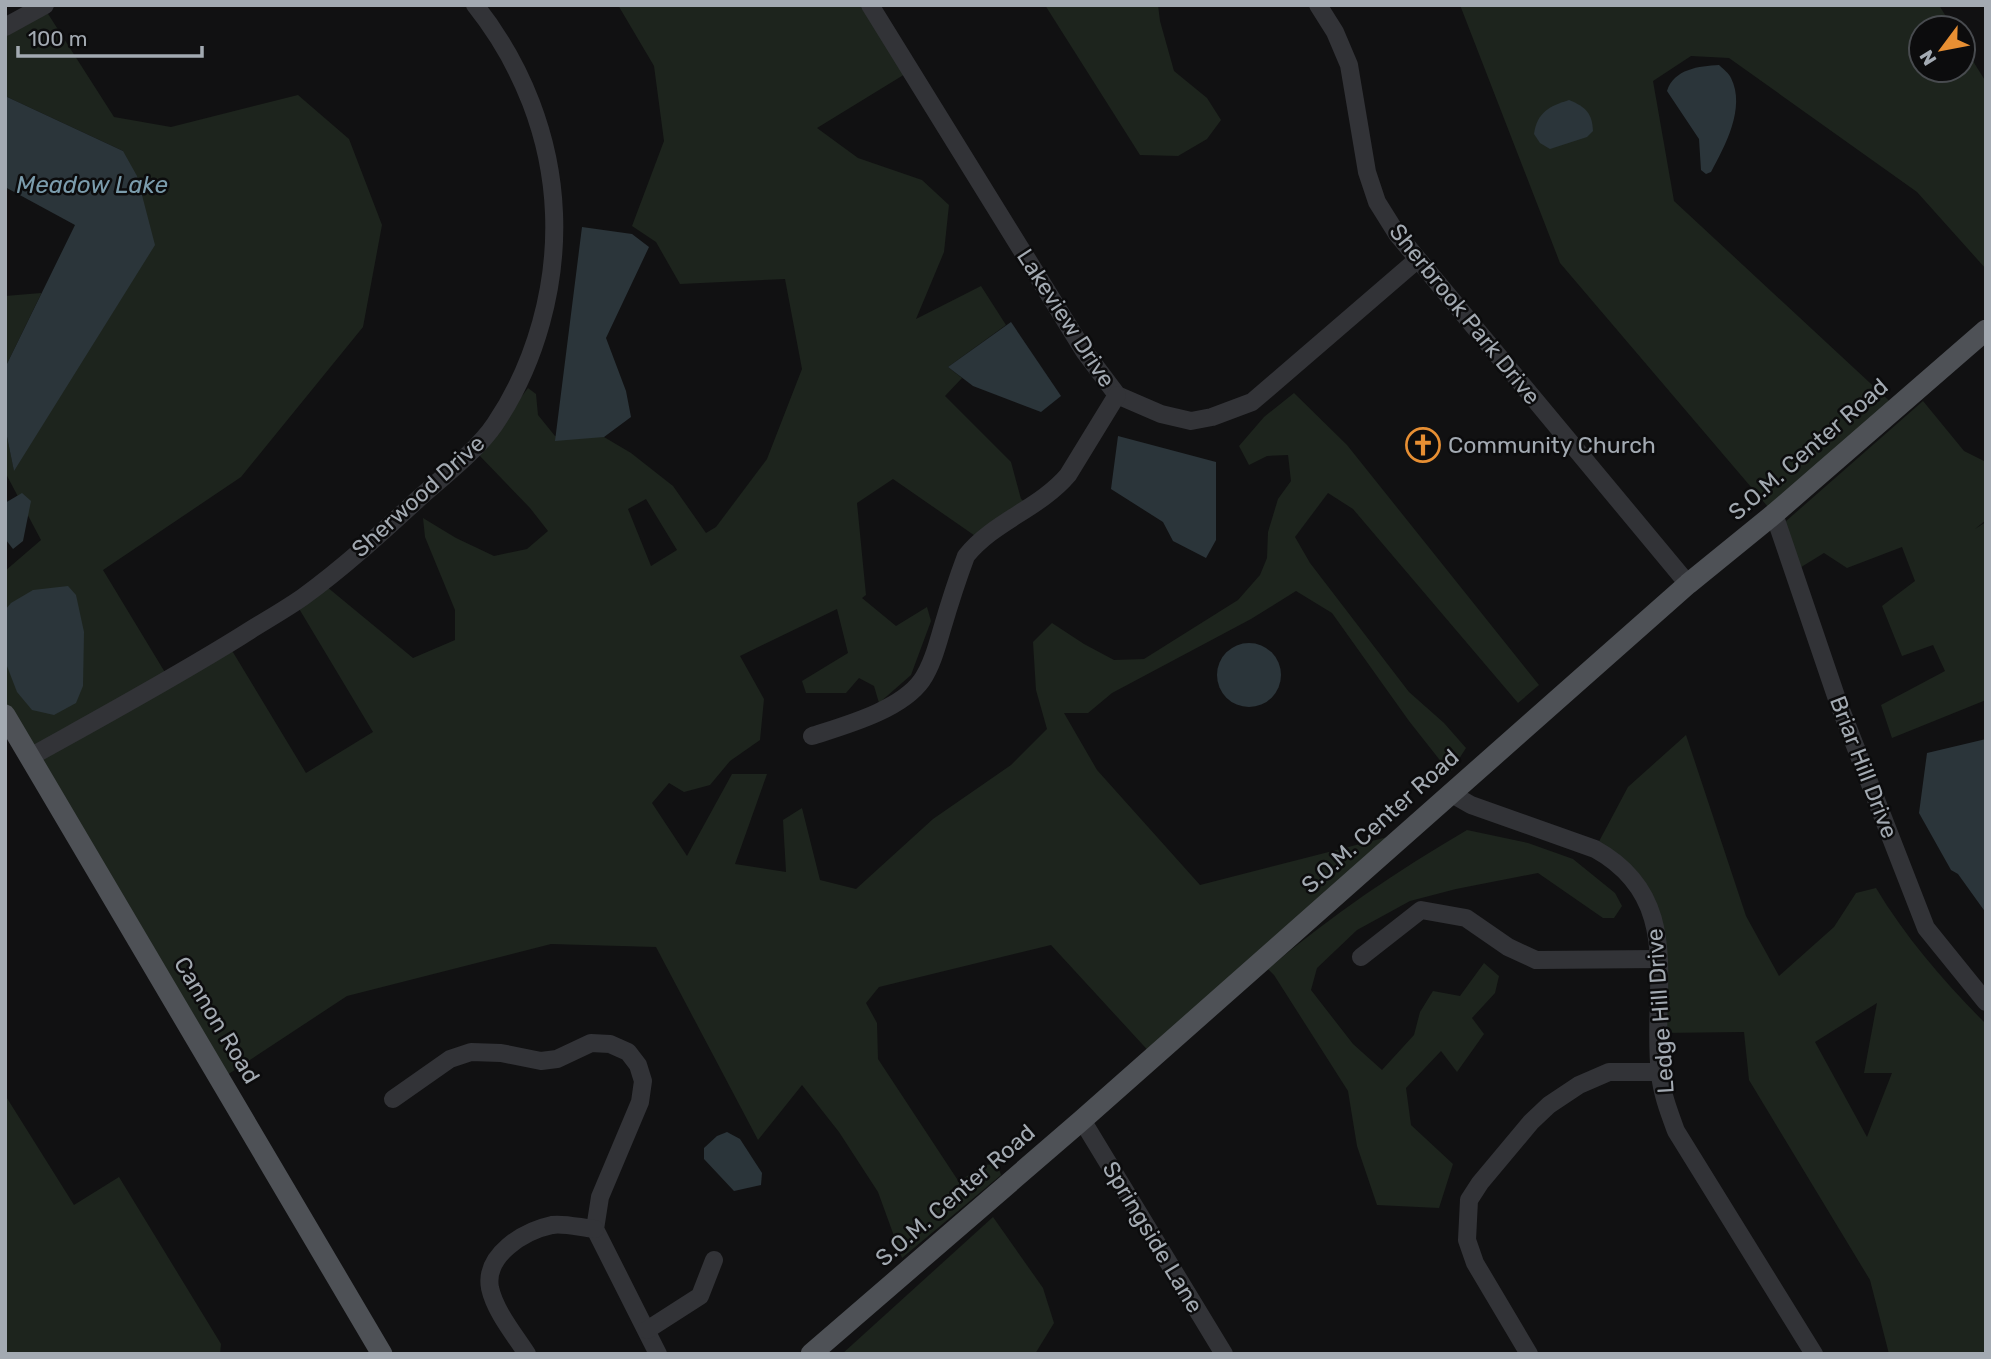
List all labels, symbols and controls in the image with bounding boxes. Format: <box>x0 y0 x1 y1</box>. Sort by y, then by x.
scale bar <box>18 14 201 58</box>
north arrow <box>1907 14 1977 84</box>
text: 100 m <box>28 26 87 51</box>
text: N <box>1915 46 1941 70</box>
water label: Meadow Lake <box>16 171 168 199</box>
street label: Sherbrook Park Drive <box>1384 218 1546 410</box>
street label: Lakeview Drive <box>1011 244 1121 392</box>
street label: S.O.M. Center Road <box>1722 372 1894 526</box>
church icon: Community Church <box>1404 426 1442 464</box>
street label: Sherwood Drive <box>346 429 490 563</box>
place label: Community Church <box>1448 431 1656 459</box>
street label: Briar Hill Drive <box>1824 692 1904 842</box>
street label: S.O.M. Center Road <box>1295 743 1465 899</box>
street label: Ledge Hill Drive <box>1640 927 1680 1095</box>
street label: Cannon Road <box>168 951 266 1089</box>
street label: S.O.M. Center Road <box>869 1118 1041 1272</box>
street label: Springside Lane <box>1097 1156 1209 1318</box>

